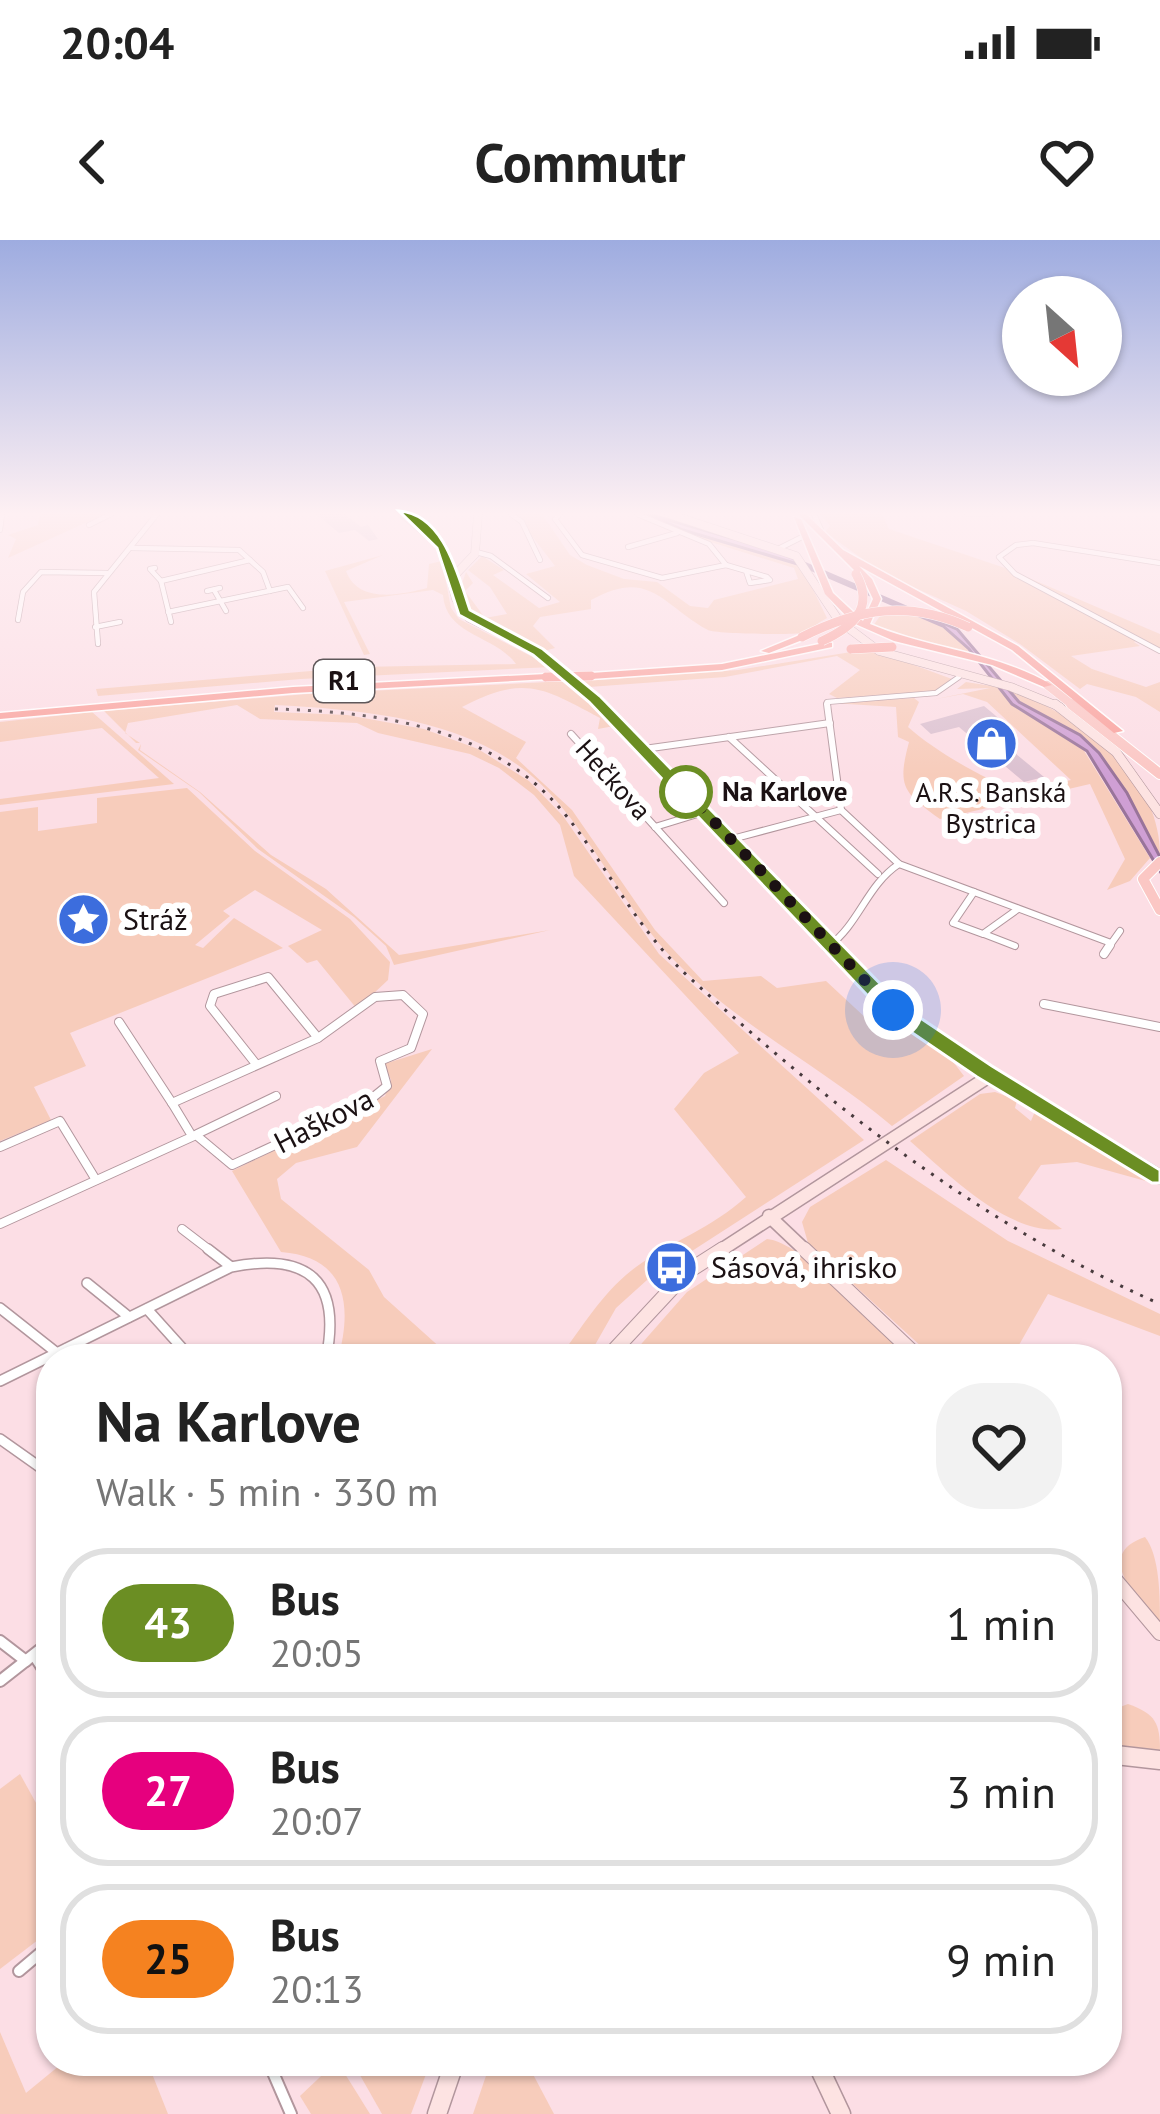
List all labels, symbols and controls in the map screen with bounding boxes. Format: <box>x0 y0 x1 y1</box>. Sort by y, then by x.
text: 20:04 <box>60 13 174 71</box>
text: Commutr <box>474 127 686 197</box>
icon: back <box>60 129 126 195</box>
icon: heart <box>1034 129 1100 195</box>
north arrow <box>1002 276 1122 396</box>
map controls <box>1002 276 1122 396</box>
road number: R1 <box>314 660 374 702</box>
shop icon: A.R.S. Banská Bystrica <box>963 715 1019 771</box>
street label: Hečkova <box>569 732 659 827</box>
marker: Na Karlove <box>661 767 711 817</box>
place label: Na Karlove <box>722 774 848 808</box>
place label: A.R.S. Banská Bystrica <box>916 775 1066 840</box>
place icon: Stráž <box>56 892 112 948</box>
place label: Stráž <box>123 899 188 938</box>
your location <box>863 980 923 1040</box>
street label: Haškova <box>267 1078 380 1161</box>
bus stop icon: Sásová, ihrisko <box>644 1240 700 1296</box>
place label: Sásová, ihrisko <box>711 1247 897 1286</box>
button: heart <box>936 1383 1062 1509</box>
text: Na Karlove <box>96 1384 361 1458</box>
text: Walk · 5 min · 330 m <box>96 1466 438 1517</box>
text: Bus <box>270 1569 340 1627</box>
text: 1 min <box>946 1594 1056 1652</box>
text: 43 <box>144 1595 192 1650</box>
text: 20:05 <box>270 1627 364 1678</box>
text: Bus <box>270 1737 340 1795</box>
text: 3 min <box>946 1762 1056 1820</box>
text: 27 <box>144 1763 192 1818</box>
text: 20:07 <box>270 1795 364 1846</box>
text: Bus <box>270 1905 340 1963</box>
text: 9 min <box>946 1930 1056 1988</box>
text: 25 <box>144 1931 192 1986</box>
text: 20:13 <box>270 1963 364 2014</box>

